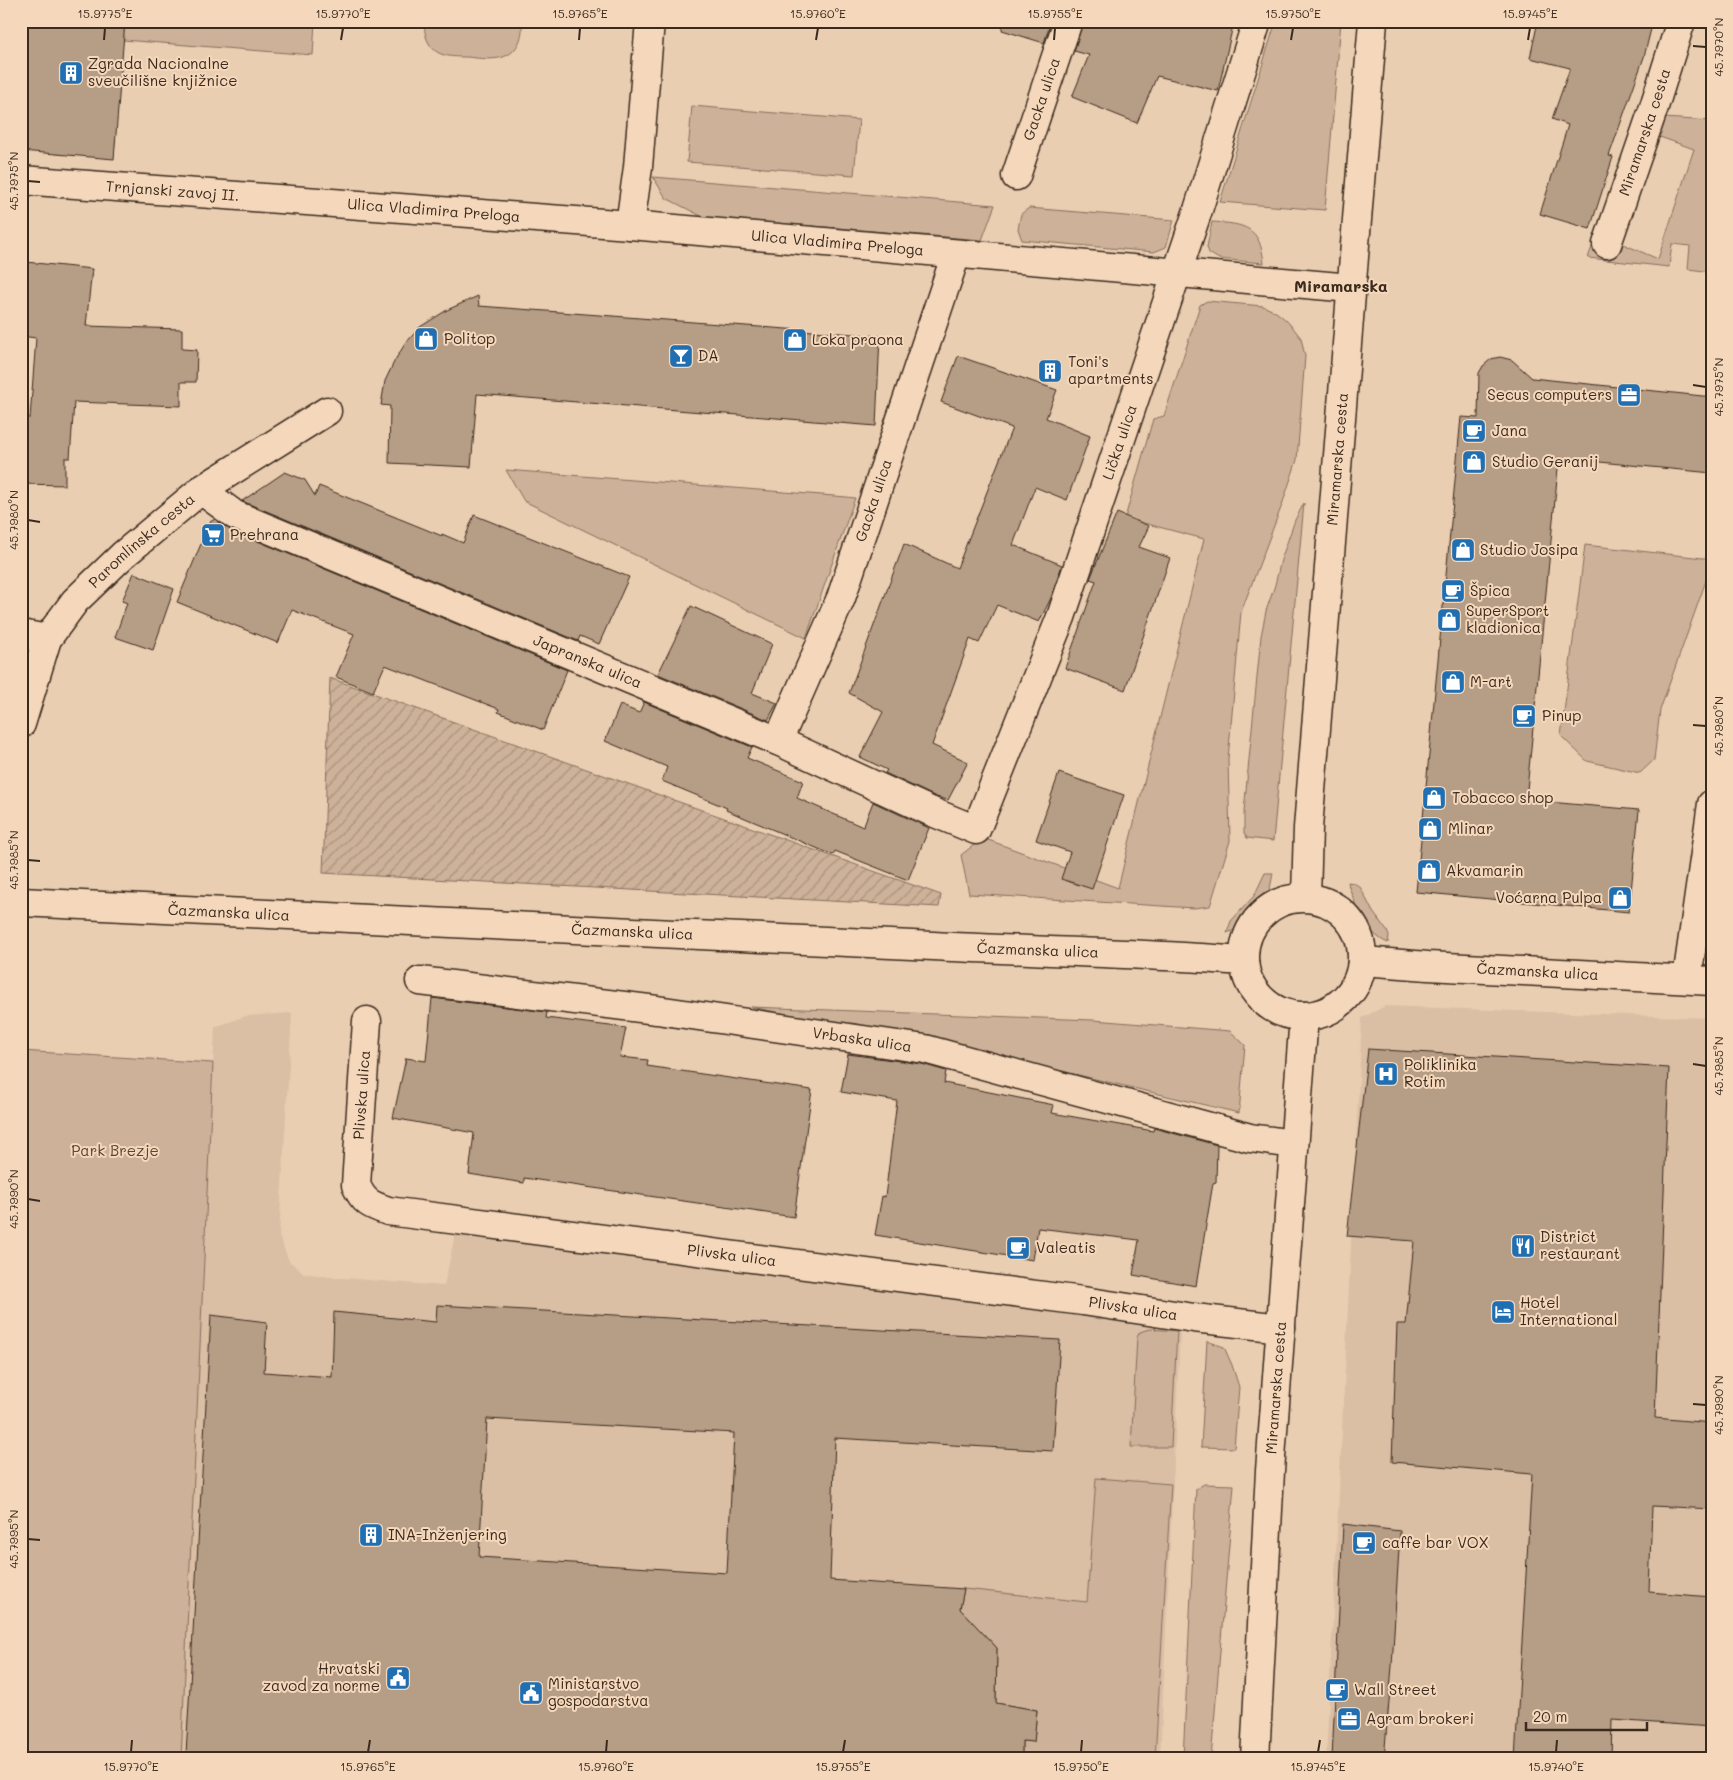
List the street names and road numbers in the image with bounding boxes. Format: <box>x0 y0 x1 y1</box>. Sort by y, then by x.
street label: Gacka ulica <box>1018 55 1064 143</box>
street label: Miramarska cesta <box>1613 66 1674 198</box>
street label: Trnjanski zavoj II. <box>105 175 240 205</box>
street label: Ulica Vladimira Preloga <box>347 193 521 226</box>
street label: Ulica Vladimira Preloga <box>750 225 925 260</box>
street label: Miramarska cesta <box>1321 392 1352 526</box>
street label: Lička ulica <box>1097 402 1141 482</box>
street label: Gacka ulica <box>849 456 896 544</box>
street label: Paromlinska cesta <box>84 489 198 592</box>
street label: Japranska ulica <box>530 629 645 692</box>
street label: Čazmanska ulica <box>167 899 290 925</box>
street label: Čazmanska ulica <box>571 918 694 944</box>
street label: Čazmanska ulica <box>976 937 1099 962</box>
street label: Čazmanska ulica <box>1476 958 1599 984</box>
street label: Vrbaska ulica <box>811 1022 913 1056</box>
street label: Plivska ulica <box>348 1050 374 1140</box>
street label: Plivska ulica <box>686 1239 778 1270</box>
street label: Plivska ulica <box>1088 1291 1179 1324</box>
street label: Miramarska cesta <box>1260 1320 1290 1455</box>

